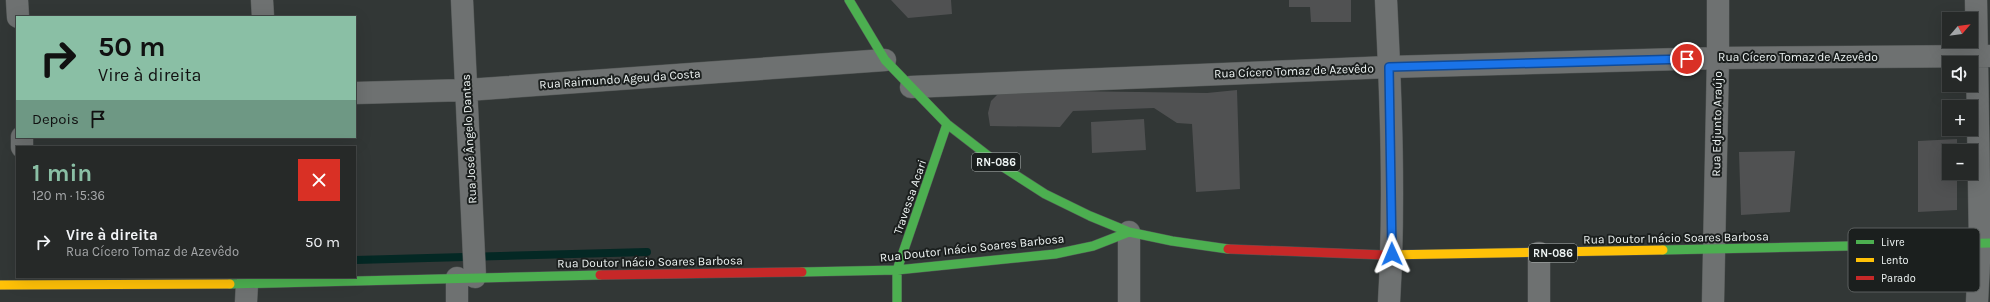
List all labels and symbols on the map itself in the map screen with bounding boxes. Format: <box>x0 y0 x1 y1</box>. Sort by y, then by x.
north arrow <box>1942 12 1978 48</box>
pin <box>1670 42 1704 76</box>
street label: Rua Cícero Tomaz de Azevêdo <box>1718 50 1878 64</box>
street label: Rua Cícero Tomaz de Azevêdo <box>1214 61 1374 81</box>
street label: Rua Raimundo Ageu da Costa <box>539 66 701 92</box>
street label: Rua Edjunto Araújo <box>1709 71 1725 177</box>
street label: Rua José Ângelo Dantas <box>459 74 479 204</box>
road number: RN-086 <box>972 153 1020 171</box>
street label: Travessa Acari <box>891 158 929 236</box>
legend <box>1848 228 1980 292</box>
street label: Rua Doutor Inácio Soares Barbosa <box>1583 229 1769 247</box>
street label: Rua Doutor Inácio Soares Barbosa <box>879 231 1065 265</box>
position arrow <box>1371 233 1413 275</box>
text: Livre <box>1881 236 1905 249</box>
road number: RN-086 <box>1529 244 1577 262</box>
street label: Rua Doutor Inácio Soares Barbosa <box>557 253 743 271</box>
text: Lento <box>1881 254 1909 267</box>
text: Parado <box>1881 272 1916 285</box>

